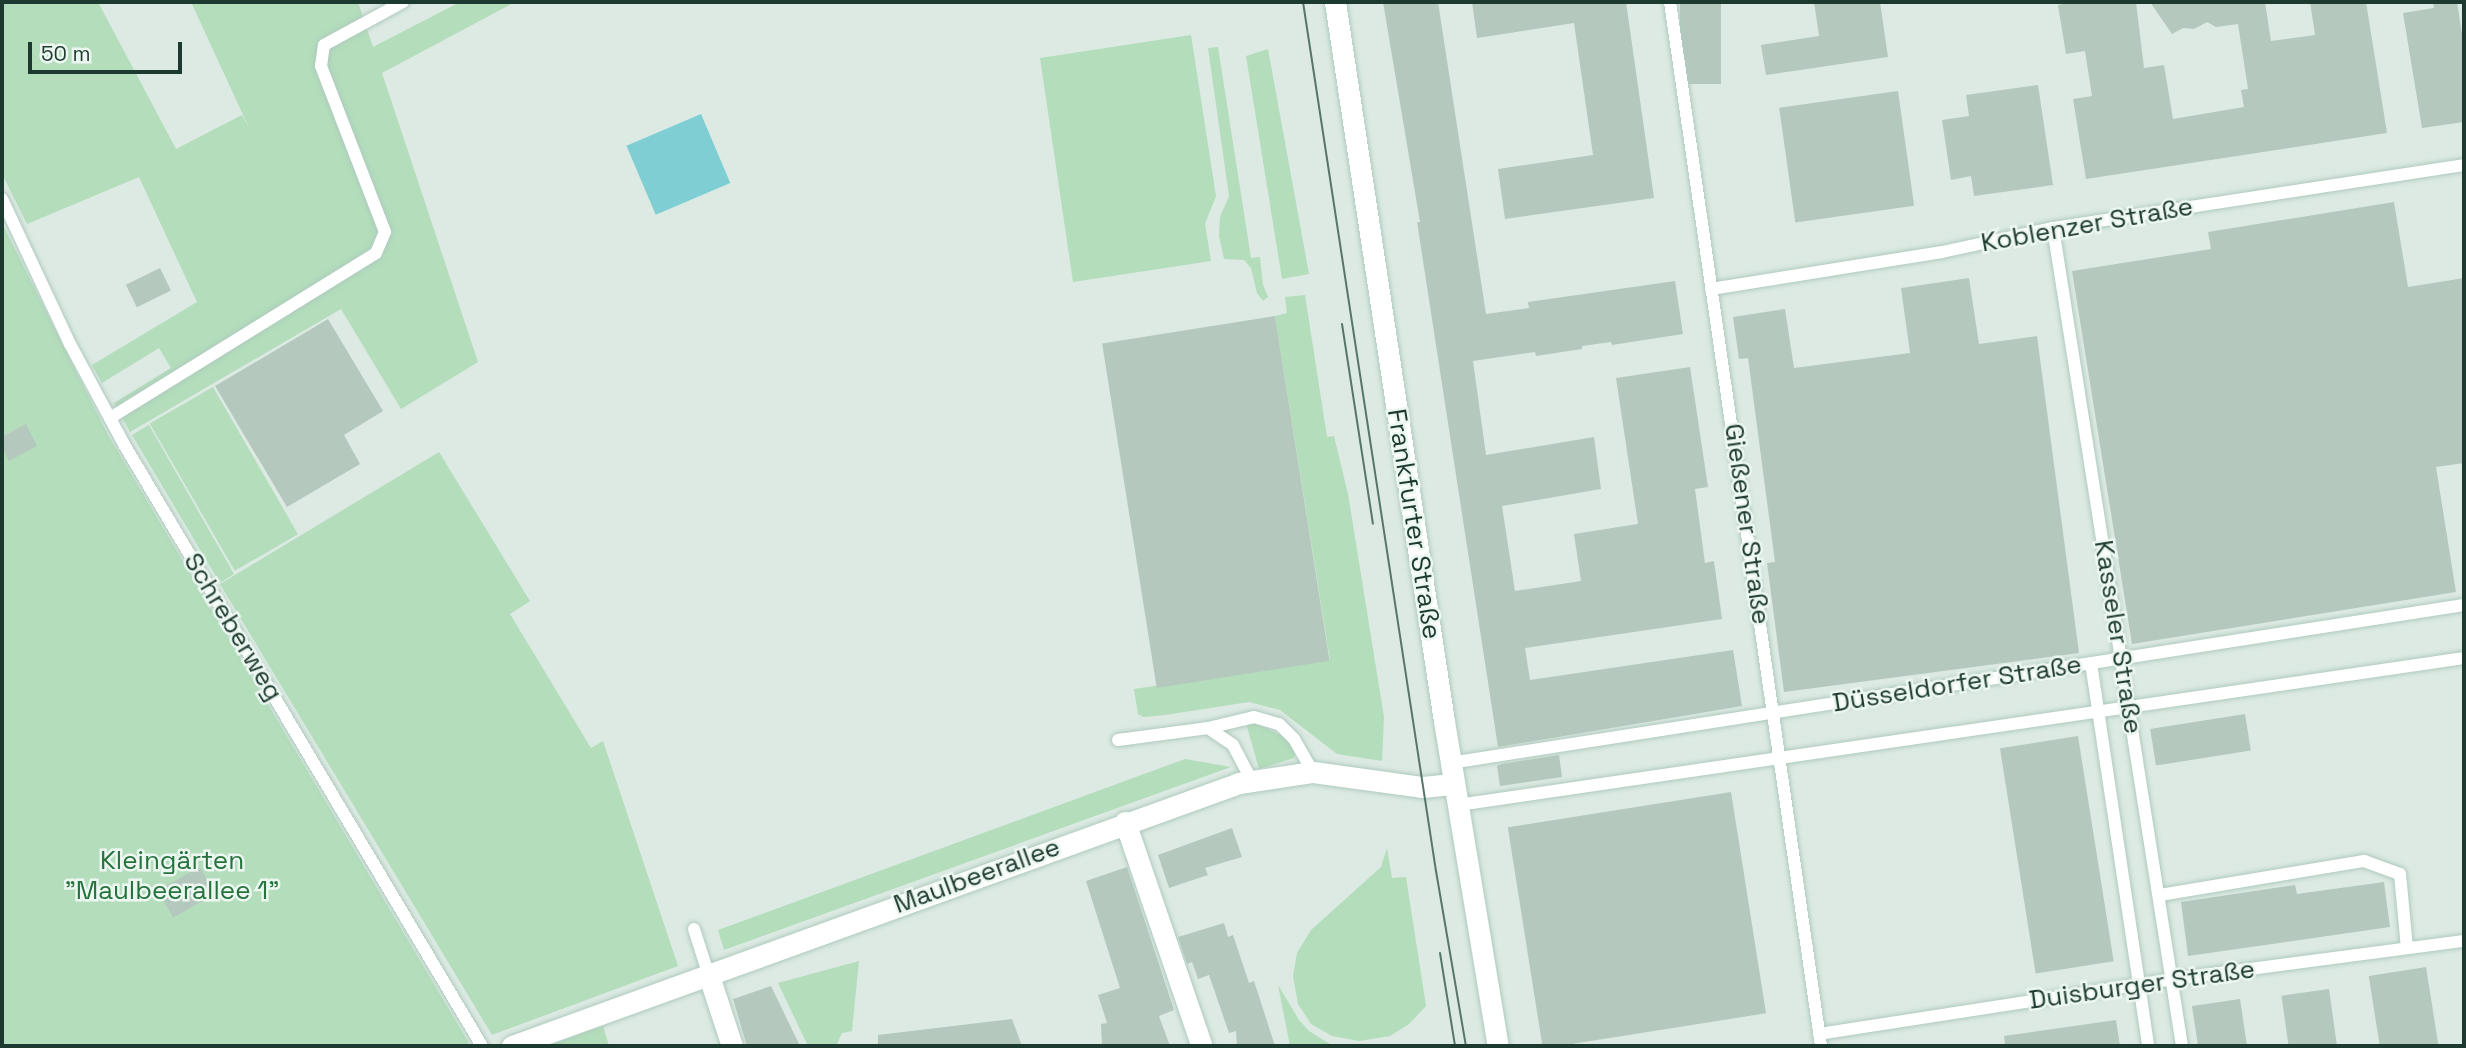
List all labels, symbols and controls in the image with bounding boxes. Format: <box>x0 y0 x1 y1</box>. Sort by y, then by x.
scale bar <box>32 28 186 72</box>
text: 50 m <box>41 40 91 67</box>
street label: Koblenzer Straße <box>1979 191 2195 259</box>
street label: Frankfurter Straße <box>1380 407 1448 641</box>
street label: Gießener Straße <box>1717 422 1777 626</box>
street label: Kasseler Straße <box>2087 538 2149 736</box>
street label: Schreberweg <box>177 548 289 706</box>
street label: Düsseldorfer Straße <box>1830 649 2084 719</box>
street label: Maulbeerallee <box>890 831 1064 921</box>
park label: Kleingärten "Maulbeerallee 1" <box>65 845 279 906</box>
street label: Duisburger Straße <box>2027 954 2257 1016</box>

